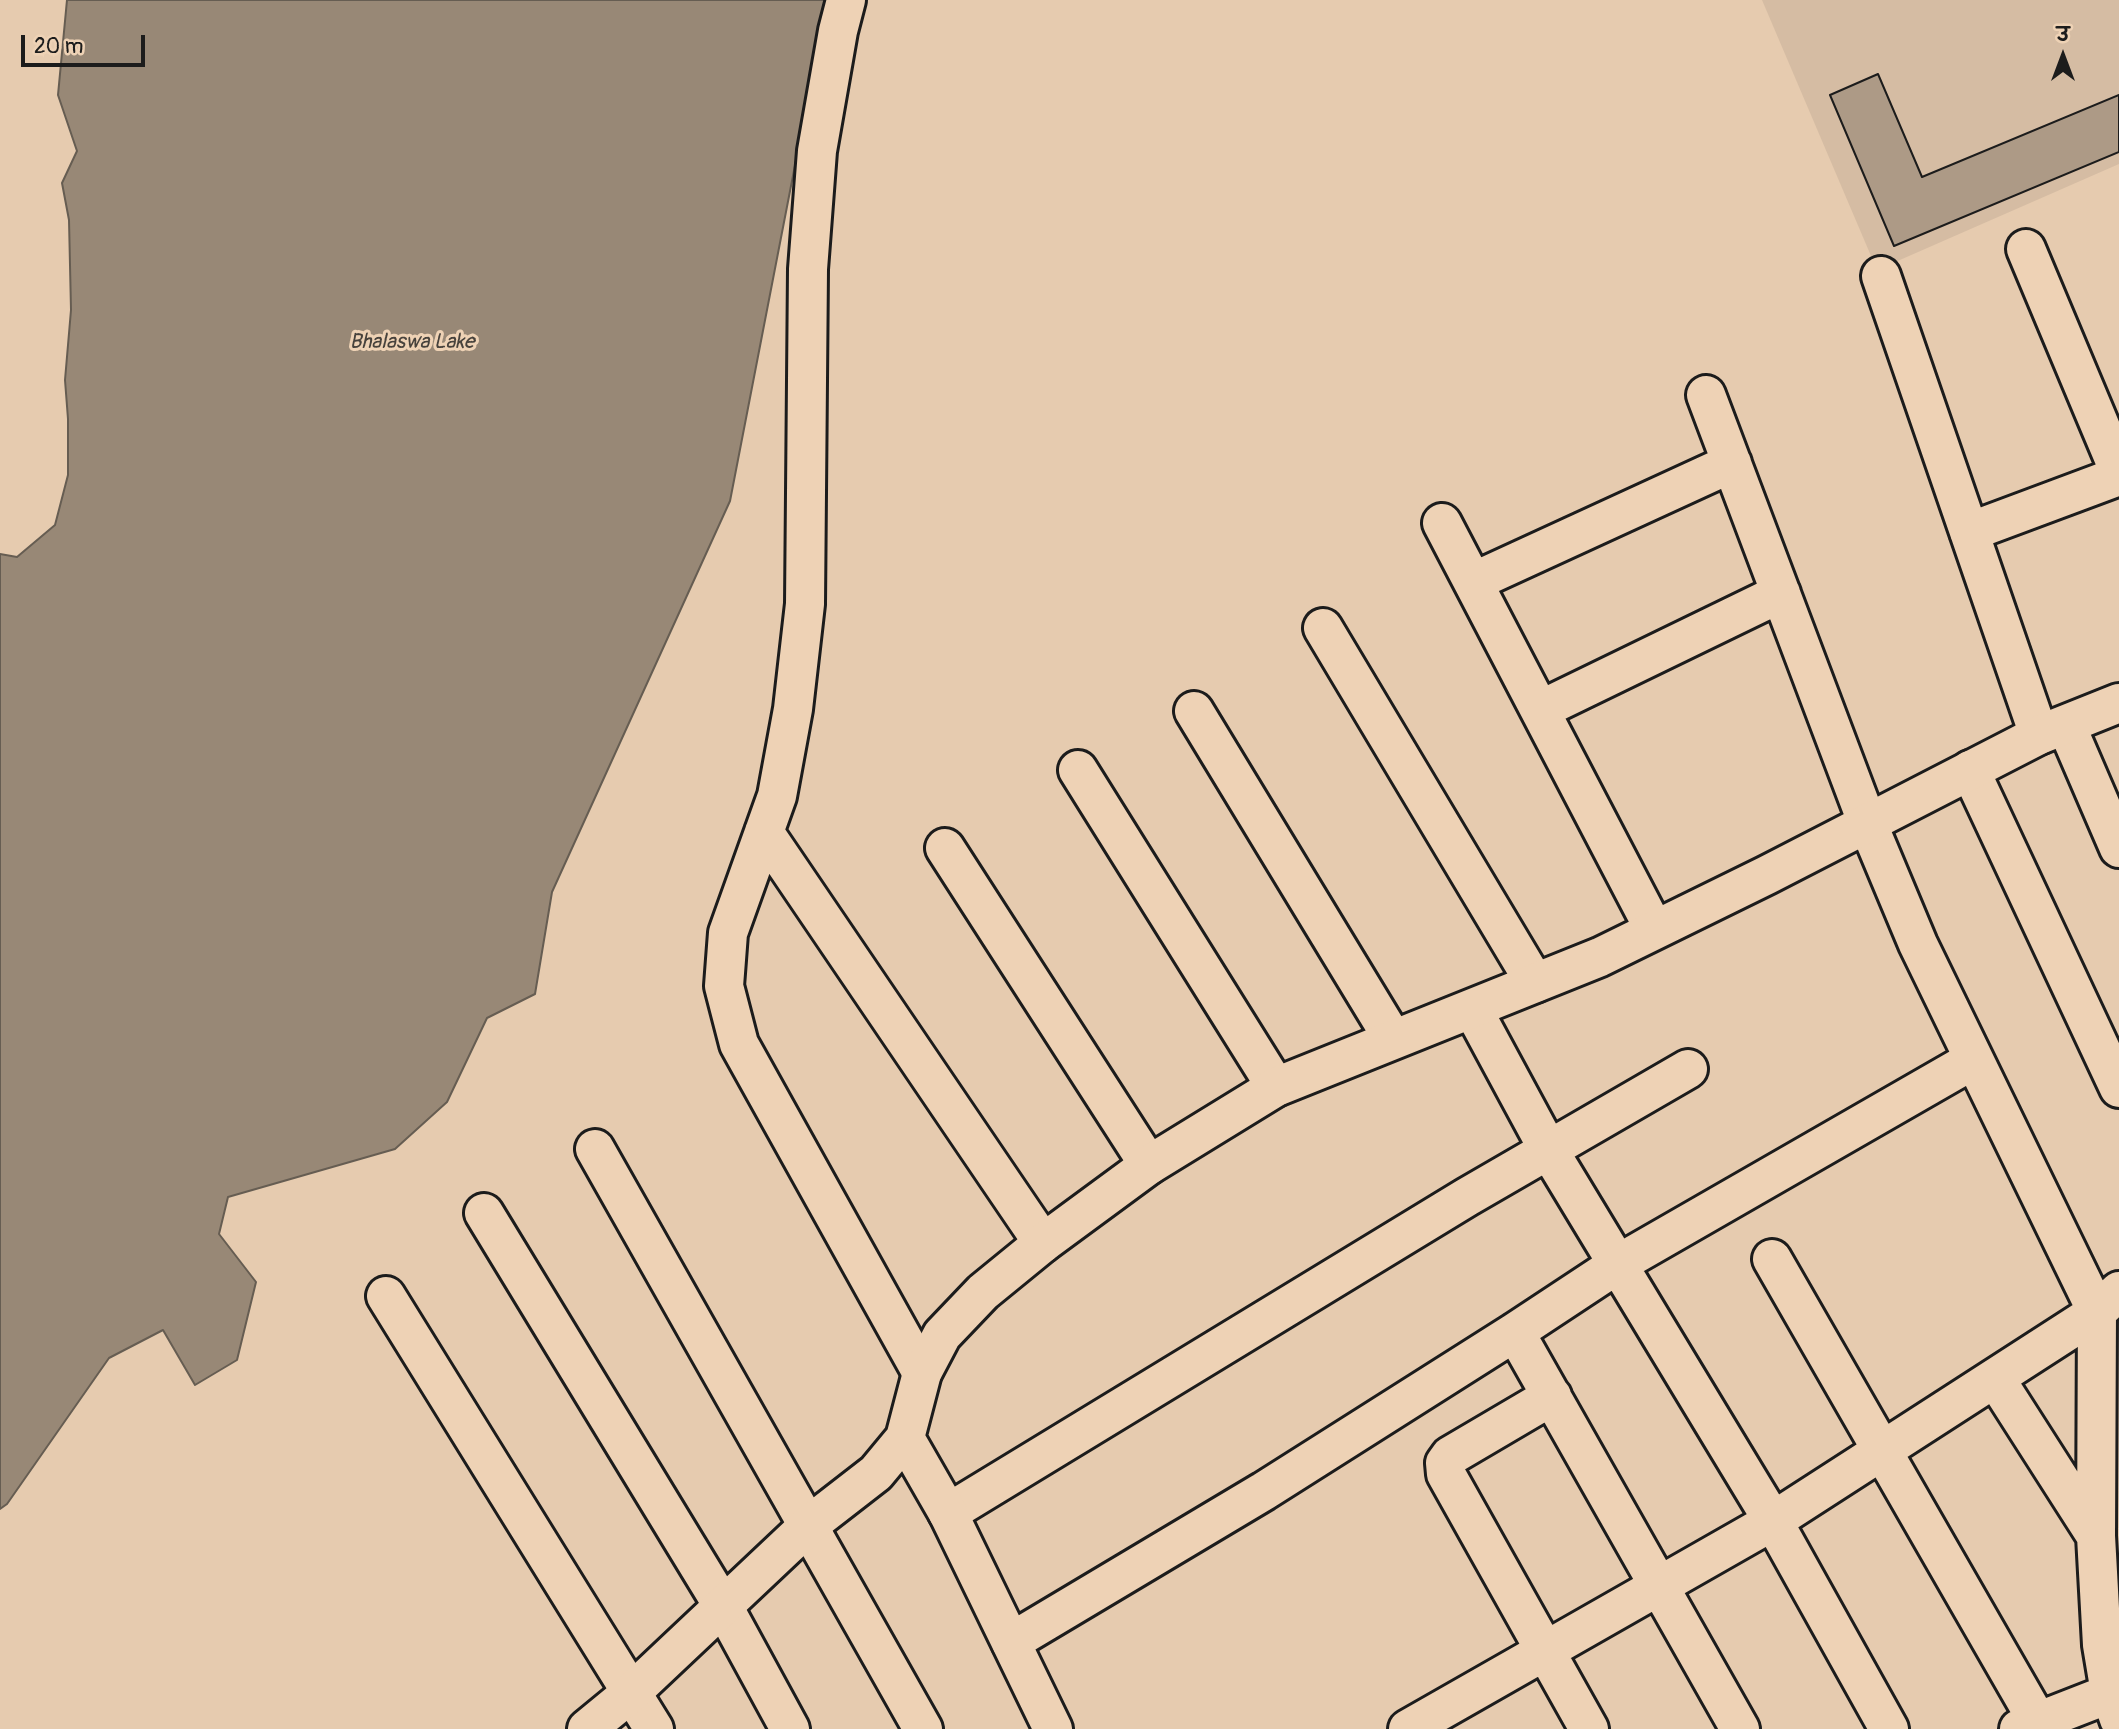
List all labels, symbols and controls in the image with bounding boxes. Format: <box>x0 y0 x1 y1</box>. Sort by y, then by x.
scale bar <box>24 21 149 65</box>
north arrow <box>2028 21 2098 91</box>
text: उ <box>2057 23 2069 47</box>
text: 20 m <box>34 33 83 60</box>
water label: Bhalaswa Lake <box>350 330 474 356</box>

